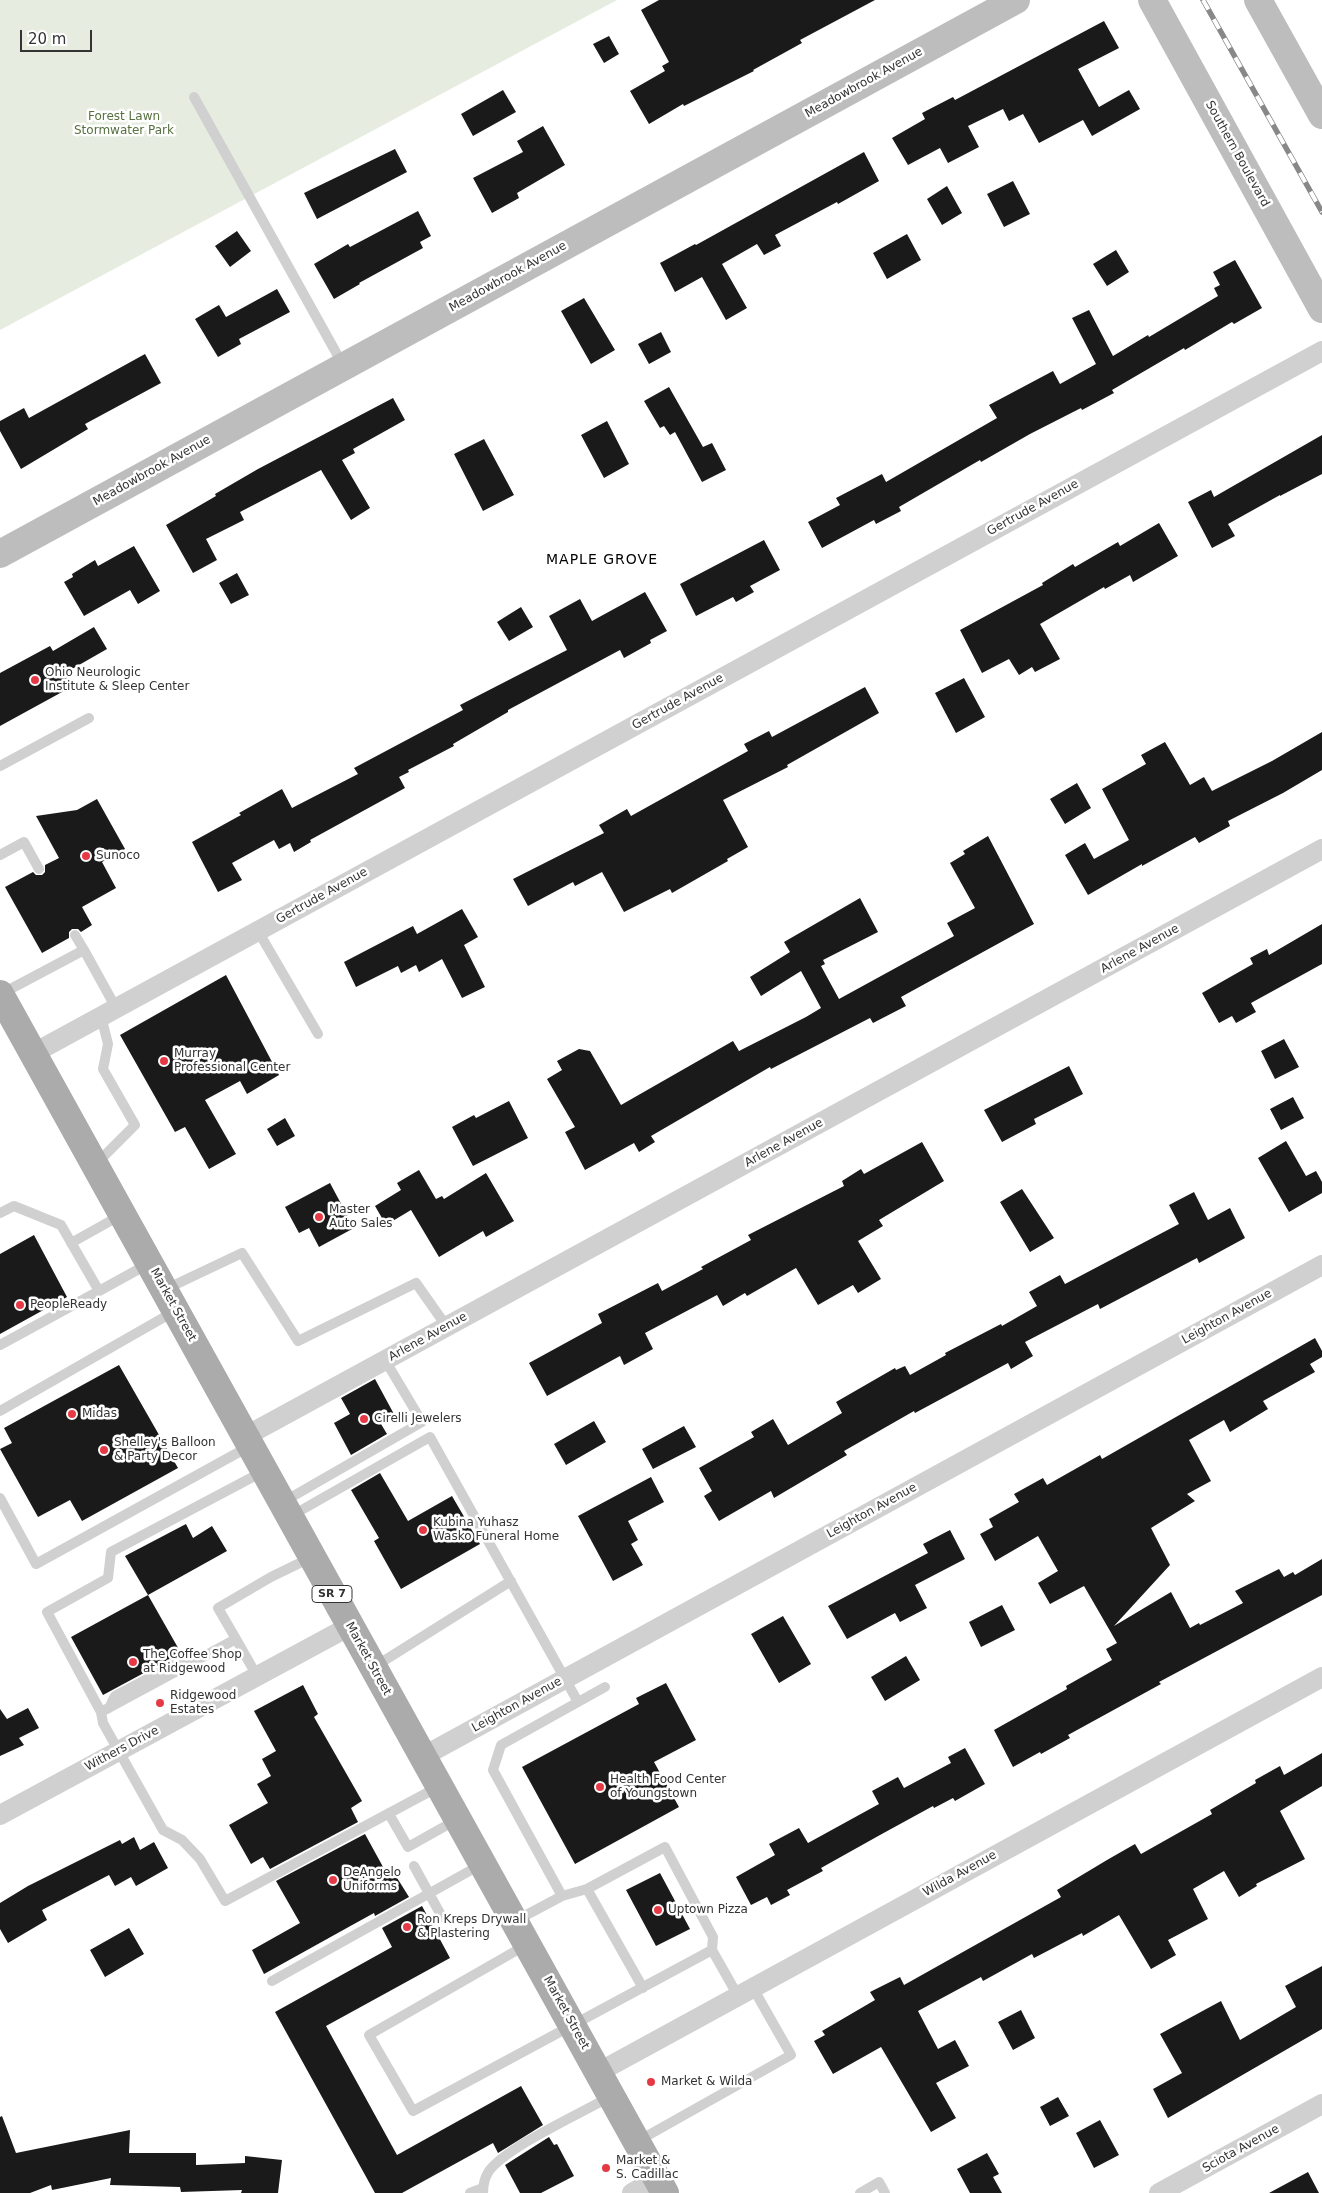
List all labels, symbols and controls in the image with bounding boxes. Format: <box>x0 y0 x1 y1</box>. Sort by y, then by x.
scale bar <box>22 20 95 52</box>
text: 20 m <box>28 30 66 48</box>
street label: Meadowbrook Avenue <box>803 45 925 121</box>
street label: Southern Boulevard <box>1202 98 1272 210</box>
park label: Forest Lawn Stormwater Park <box>74 110 174 138</box>
street label: Meadowbrook Avenue <box>447 239 569 315</box>
street label: Meadowbrook Avenue <box>91 433 213 509</box>
street label: Gertrude Avenue <box>985 477 1081 539</box>
district label: MAPLE GROVE <box>545 552 659 568</box>
place label: Ohio Neurologic Institute & Sleep Center <box>45 666 189 694</box>
street label: Gertrude Avenue <box>630 671 726 733</box>
marker: Ohio Neurologic Institute & Sleep Center <box>29 674 41 686</box>
place label: Sunoco <box>96 849 140 863</box>
marker: Sunoco <box>80 850 92 862</box>
street label: Gertrude Avenue <box>274 865 370 927</box>
street label: Arlene Avenue <box>1098 922 1182 976</box>
place label: Murray Professional Center <box>174 1047 290 1075</box>
marker: Murray Professional Center <box>158 1055 170 1067</box>
street label: Arlene Avenue <box>742 1116 826 1170</box>
place label: Master Auto Sales <box>329 1203 393 1231</box>
marker: Master Auto Sales <box>313 1211 325 1223</box>
street label: Market Street <box>147 1266 199 1344</box>
street label: Leighton Avenue <box>1180 1286 1274 1348</box>
place label: PeopleReady <box>30 1298 107 1312</box>
marker: PeopleReady <box>14 1299 26 1311</box>
street label: Arlene Avenue <box>386 1310 470 1364</box>
place label: Midas <box>82 1407 117 1421</box>
marker: Midas <box>66 1408 78 1420</box>
place label: Cirelli Jewelers <box>374 1412 462 1426</box>
marker: Cirelli Jewelers <box>358 1413 370 1425</box>
place label: Shelley's Balloon & Party Decor <box>114 1436 216 1464</box>
marker: Shelley's Balloon & Party Decor <box>98 1444 110 1456</box>
street label: Leighton Avenue <box>825 1480 919 1542</box>
place label: Kubina Yuhasz Wasko Funeral Home <box>433 1516 559 1544</box>
marker: Kubina Yuhasz Wasko Funeral Home <box>417 1524 429 1536</box>
road number: SR 7 <box>312 1586 352 1602</box>
street label: Market Street <box>342 1620 394 1698</box>
place label: The Coffee Shop at Ridgewood <box>143 1648 242 1676</box>
marker: The Coffee Shop at Ridgewood <box>127 1656 139 1668</box>
street label: Leighton Avenue <box>470 1674 564 1736</box>
place label: Ridgewood Estates <box>170 1689 236 1717</box>
marker: Ridgewood Estates <box>154 1697 166 1709</box>
street label: Withers Drive <box>83 1723 161 1775</box>
place label: Health Food Center of Youngstown <box>610 1773 726 1801</box>
marker: Health Food Center of Youngstown <box>594 1781 606 1793</box>
street label: Wilda Avenue <box>921 1848 999 1900</box>
place label: DeAngelo Uniforms <box>343 1866 401 1894</box>
marker: DeAngelo Uniforms <box>327 1874 339 1886</box>
place label: Uptown Pizza <box>668 1903 748 1917</box>
marker: Uptown Pizza <box>652 1904 664 1916</box>
place label: Ron Kreps Drywall & Plastering <box>417 1913 526 1941</box>
marker: Ron Kreps Drywall & Plastering <box>401 1921 413 1933</box>
street label: Market Street <box>540 1974 592 2052</box>
place label: Market & Wilda <box>661 2075 752 2089</box>
marker: Market & Wilda <box>645 2076 657 2088</box>
street label: Sciota Avenue <box>1200 2122 1282 2176</box>
place label: Market & S. Cadillac <box>616 2154 679 2182</box>
marker: Market & S. Cadillac <box>600 2162 612 2174</box>

